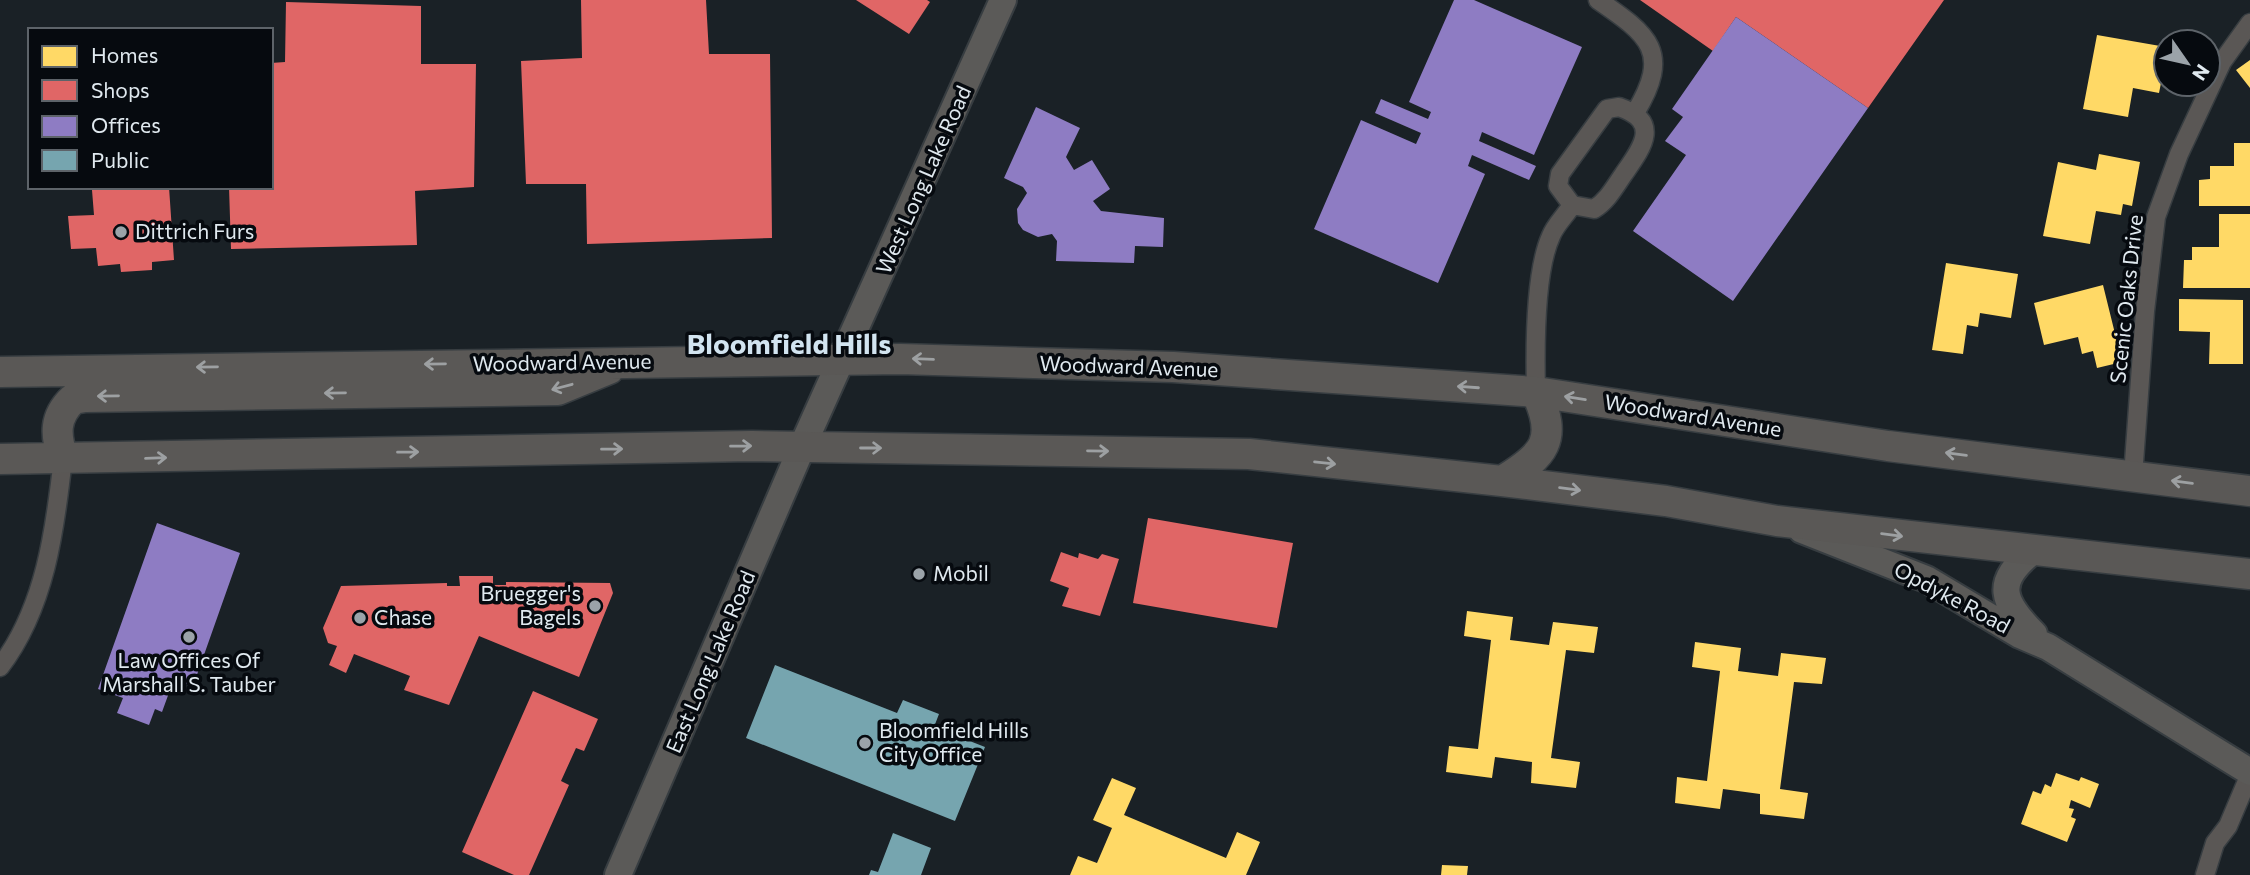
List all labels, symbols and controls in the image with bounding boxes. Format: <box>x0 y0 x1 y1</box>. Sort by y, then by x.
legend <box>28 28 273 189</box>
north arrow <box>2152 28 2222 98</box>
text: Homes <box>91 42 158 67</box>
text: N <box>2188 60 2215 85</box>
text: Shops <box>91 77 150 102</box>
street label: West Long Lake Road <box>870 81 975 277</box>
text: Offices <box>91 112 161 137</box>
text: Public <box>91 147 149 172</box>
street label: Scenic Oaks Drive <box>2104 213 2147 384</box>
place label: Dittrich Furs <box>135 218 254 243</box>
marker: Dittrich Furs <box>113 224 129 240</box>
district label: Bloomfield Hills <box>687 326 891 360</box>
street label: Woodward Avenue <box>472 347 652 376</box>
street label: Woodward Avenue <box>1039 350 1219 381</box>
one-way arrow <box>912 353 935 366</box>
one-way arrow <box>424 358 447 371</box>
one-way arrow <box>196 360 219 374</box>
one-way arrow <box>552 381 574 394</box>
one-way arrow <box>1456 381 1479 394</box>
one-way arrow <box>324 386 347 400</box>
street label: Woodward Avenue <box>1603 388 1784 441</box>
one-way arrow <box>97 390 120 403</box>
one-way arrow <box>1564 391 1587 404</box>
one-way arrow <box>729 439 752 453</box>
one-way arrow <box>859 441 882 455</box>
one-way arrow <box>601 442 624 455</box>
one-way arrow <box>1086 444 1109 458</box>
one-way arrow <box>396 445 419 459</box>
one-way arrow <box>1946 448 1968 461</box>
one-way arrow <box>144 452 167 465</box>
one-way arrow <box>1313 456 1336 469</box>
one-way arrow <box>2171 476 2194 489</box>
one-way arrow <box>1558 483 1581 496</box>
one-way arrow <box>1880 528 1903 541</box>
street label: Opdyke Road <box>1890 556 2015 638</box>
place label: Mobil <box>933 560 989 585</box>
street label: East Long Lake Road <box>660 566 759 756</box>
marker: Mobil <box>911 566 927 582</box>
place label: Bruegger's Bagels <box>480 580 581 629</box>
marker: Bruegger's Bagels <box>587 598 603 614</box>
place label: Chase <box>374 604 432 629</box>
marker: Chase <box>352 610 368 626</box>
marker: Law Offices Of Marshall S. Tauber <box>181 629 197 645</box>
place label: Law Offices Of Marshall S. Tauber <box>102 647 276 696</box>
place label: Bloomfield Hills City Office <box>879 717 1029 766</box>
marker: Bloomfield Hills City Office <box>857 735 873 751</box>

